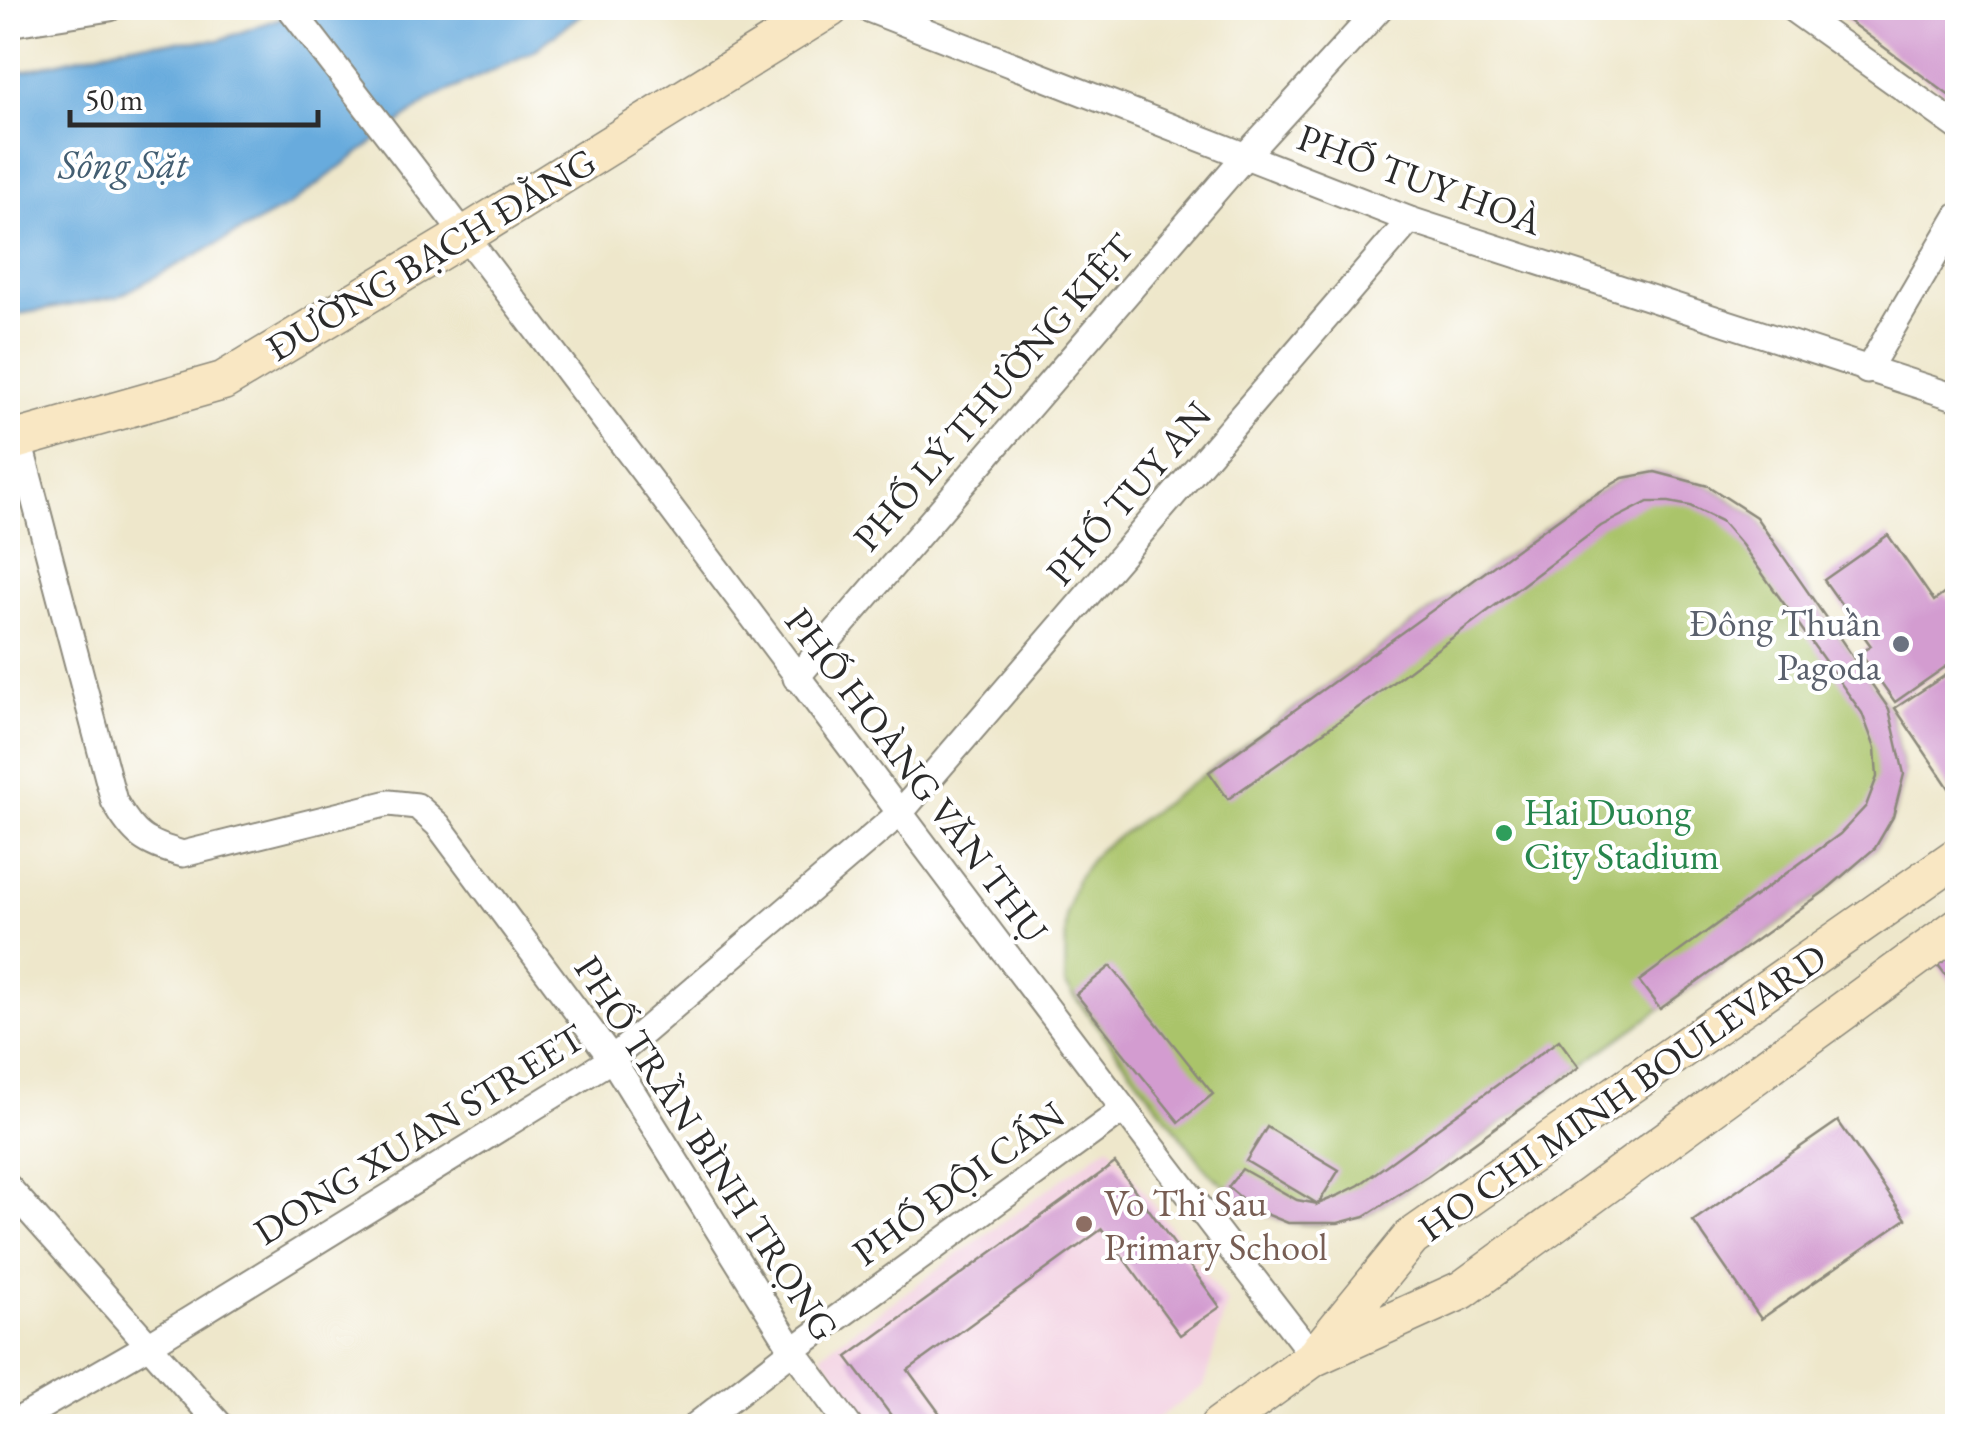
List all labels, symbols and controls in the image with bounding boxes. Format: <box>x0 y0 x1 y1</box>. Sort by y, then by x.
scale bar <box>70 65 318 127</box>
text: 50 m <box>85 80 143 119</box>
street label: PHỐ TUY HOÀ <box>1291 112 1549 246</box>
street label: ĐƯỜNG BẠCH ĐẰNG <box>257 136 605 372</box>
water label: Sông Sặt <box>57 138 190 190</box>
street label: PHỐ LÝ THƯỜNG KIỆT <box>842 223 1145 561</box>
street label: PHỐ TUY AN <box>1035 391 1221 595</box>
street label: PHỐ HOÀNG VĂN THỤ <box>775 598 1059 952</box>
place label: Đông Thuần Pagoda <box>1689 598 1882 691</box>
marker: Đông Thuần Pagoda <box>1890 633 1912 655</box>
place label: Hai Duong City Stadium <box>1524 787 1719 880</box>
marker: Hai Duong City Stadium <box>1493 822 1515 844</box>
street label: HO CHI MINH BOULEVARD <box>1409 932 1835 1252</box>
street label: PHỐ TRẦN BÌNH TRỌNG <box>564 946 850 1350</box>
street label: DONG XUAN STREET <box>245 1012 594 1256</box>
street label: PHỐ ĐỘI CẤN <box>843 1090 1073 1276</box>
place label: Vo Thi Sau Primary School <box>1104 1178 1328 1271</box>
marker: Vo Thi Sau Primary School <box>1073 1213 1095 1235</box>

